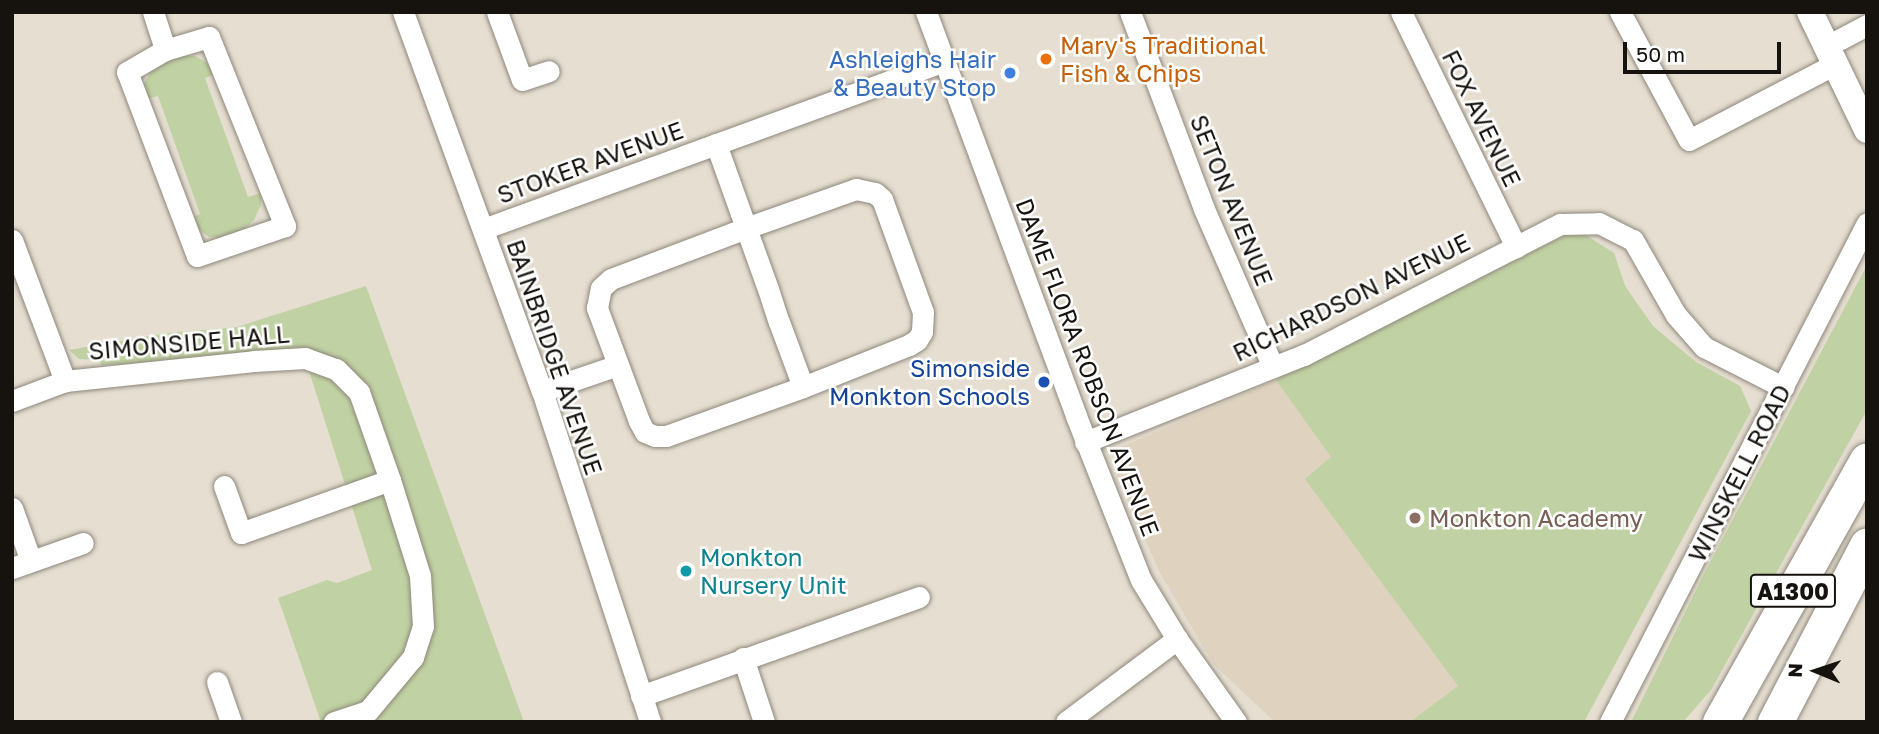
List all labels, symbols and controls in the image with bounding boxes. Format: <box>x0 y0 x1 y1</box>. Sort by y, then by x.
scale bar <box>1627 28 1784 72</box>
place label: Mary's Traditional Fish & Chips <box>1060 31 1266 87</box>
text: 50 m <box>1636 41 1685 67</box>
place label: Ashleighs Hair & Beauty Stop <box>829 45 996 101</box>
street label: FOX AVENUE <box>1437 45 1527 191</box>
marker: Mary's Traditional Fish & Chips <box>1038 51 1054 67</box>
marker: Ashleighs Hair & Beauty Stop <box>1002 65 1018 81</box>
street label: SETON AVENUE <box>1185 110 1279 290</box>
street label: STOKER AVENUE <box>493 115 687 209</box>
street label: DAME FLORA ROBSON AVENUE <box>1010 194 1166 540</box>
street label: RICHARDSON AVENUE <box>1228 227 1474 367</box>
street label: BAINBRIDGE AVENUE <box>501 236 609 478</box>
street label: SIMONSIDE HALL <box>87 319 291 365</box>
place label: Simonside Monkton Schools <box>829 354 1030 410</box>
marker: Simonside Monkton Schools <box>1036 374 1052 390</box>
street label: WINSKELL ROAD <box>1682 379 1796 567</box>
place label: Monkton Academy <box>1429 504 1643 532</box>
marker: Monkton Academy <box>1407 510 1423 526</box>
place label: Monkton Nursery Unit <box>700 543 847 599</box>
marker: Monkton Nursery Unit <box>678 563 694 579</box>
road number: A1300 <box>1749 572 1837 610</box>
north arrow <box>1781 636 1851 706</box>
text: N <box>1783 663 1806 678</box>

